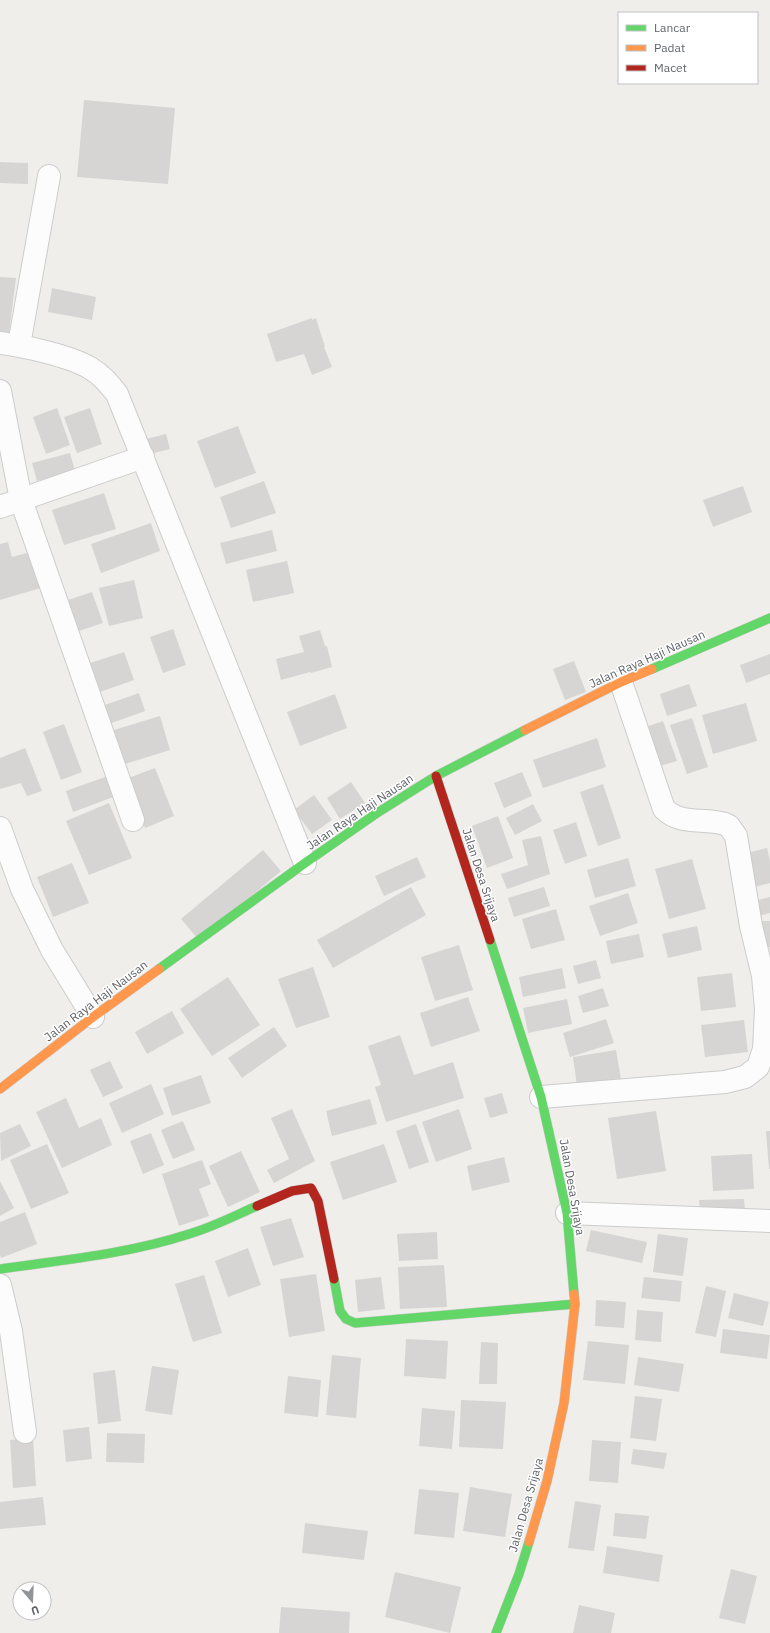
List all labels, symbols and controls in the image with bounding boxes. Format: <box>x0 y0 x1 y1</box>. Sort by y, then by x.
legend <box>618 12 758 84</box>
text: Lancar <box>654 20 691 35</box>
text: Padat <box>654 40 685 55</box>
text: Macet <box>654 60 687 75</box>
street label: Jalan Raya Haji Nausan <box>586 626 707 691</box>
street label: Jalan Raya Haji Nausan <box>304 770 416 853</box>
street label: Jalan Desa Srijaya <box>459 826 504 924</box>
street label: Jalan Raya Haji Nausan <box>41 957 150 1044</box>
street label: Jalan Desa Srijaya <box>557 1138 588 1237</box>
street label: Jalan Desa Srijaya <box>505 1455 546 1554</box>
north arrow <box>12 1581 52 1621</box>
text: U <box>29 1603 41 1618</box>

